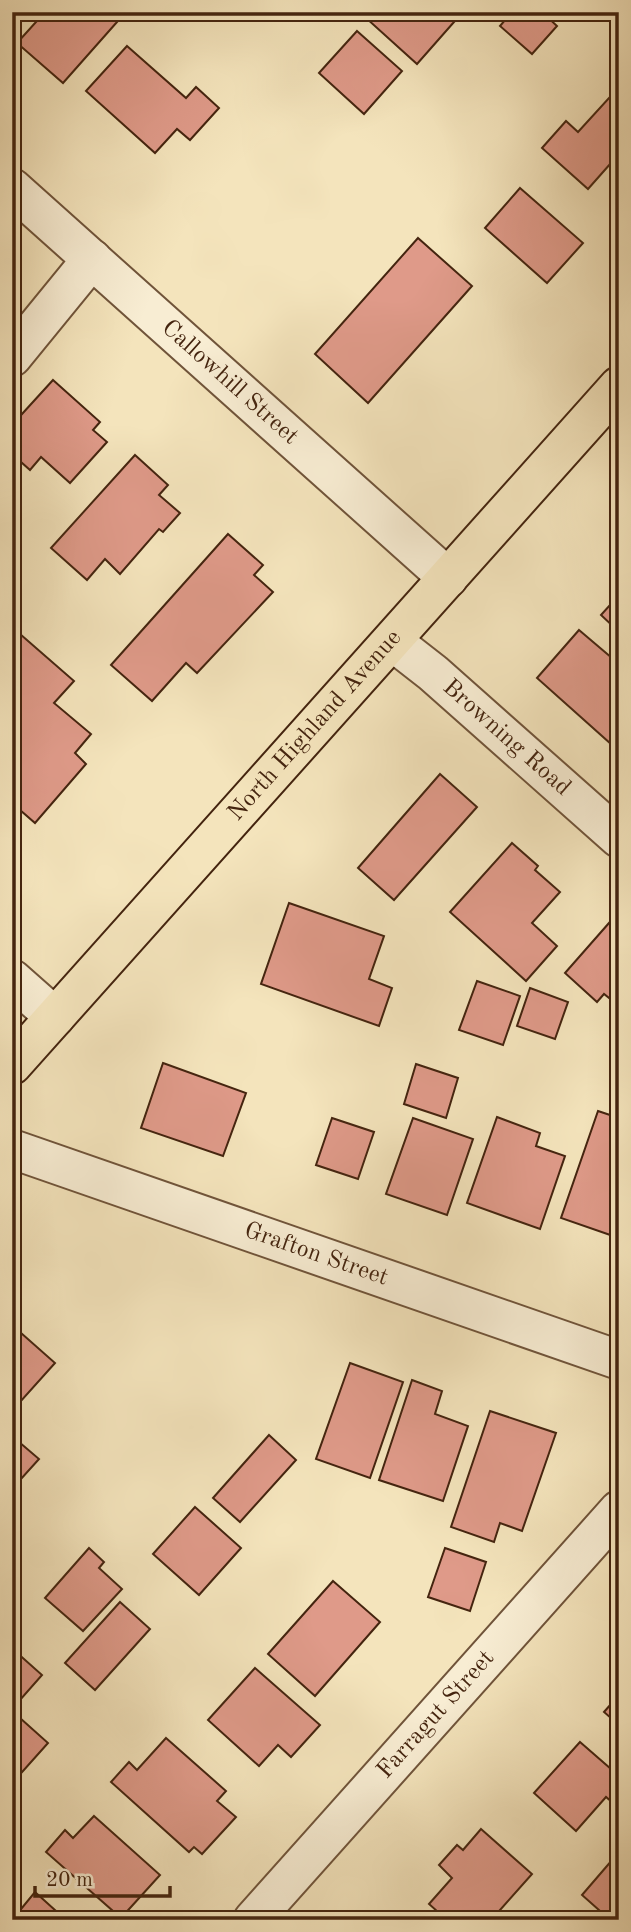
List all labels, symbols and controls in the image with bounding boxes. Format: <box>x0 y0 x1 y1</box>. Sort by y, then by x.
street label: Callowhill Street <box>157 316 302 450</box>
street label: North Highland Avenue <box>224 626 406 826</box>
street label: Browning Road <box>438 675 575 801</box>
street label: Grafton Street <box>241 1219 391 1291</box>
street label: Farragut Street <box>373 1646 499 1784</box>
scale bar <box>35 1855 170 1899</box>
text: 20 m <box>46 1870 93 1891</box>

